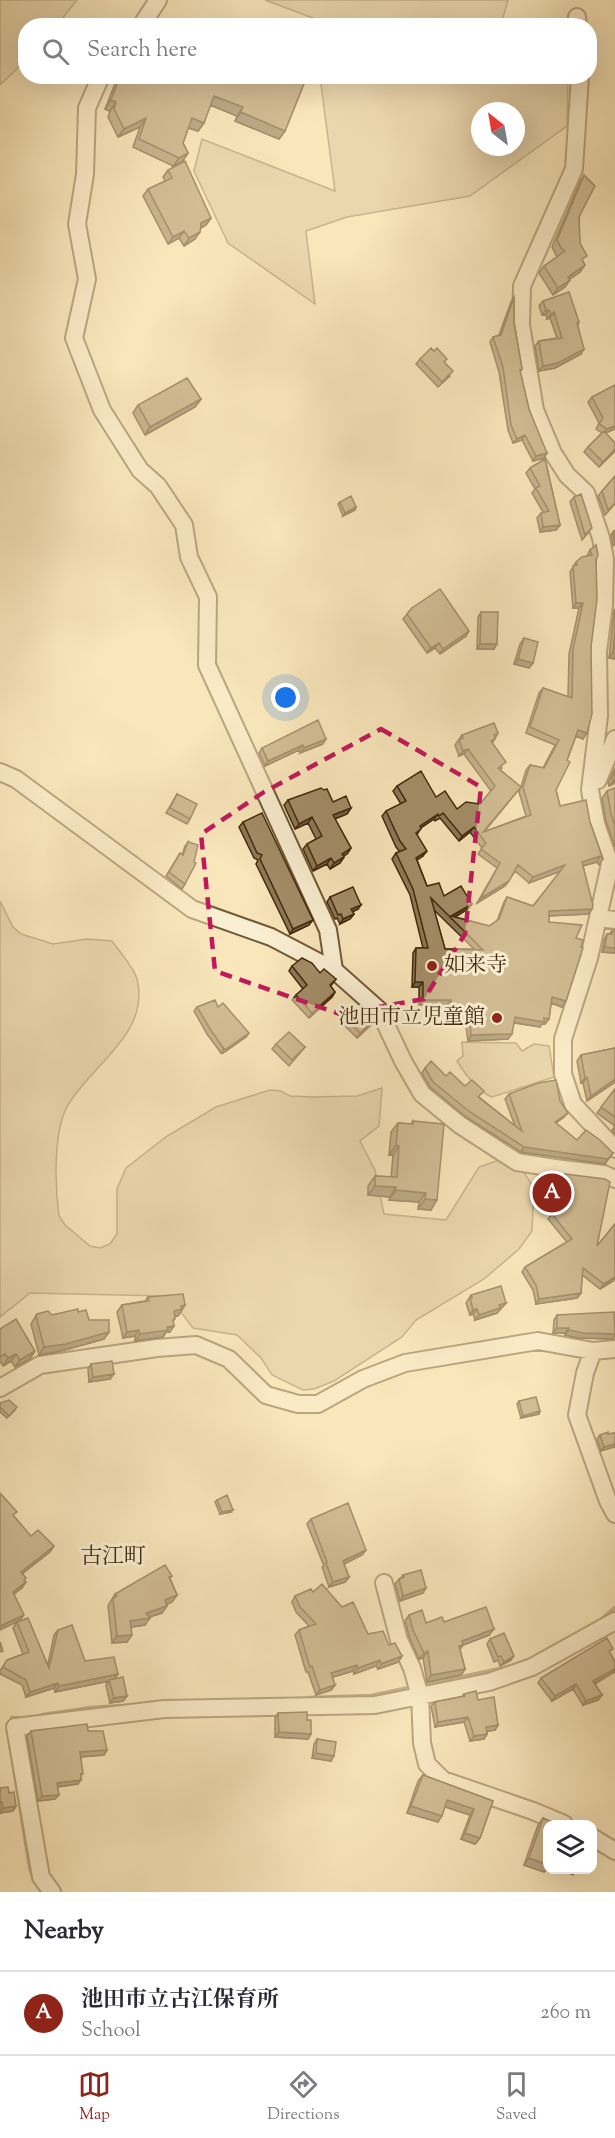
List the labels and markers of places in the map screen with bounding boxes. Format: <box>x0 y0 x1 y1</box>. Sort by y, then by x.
place label: 如来寺 <box>444 951 507 981</box>
marker: 如来寺 <box>425 959 439 973</box>
place label: 池田市立児童館 <box>338 1003 485 1033</box>
marker: 池田市立児童館 <box>490 1011 504 1025</box>
pin: A <box>532 1170 572 1216</box>

